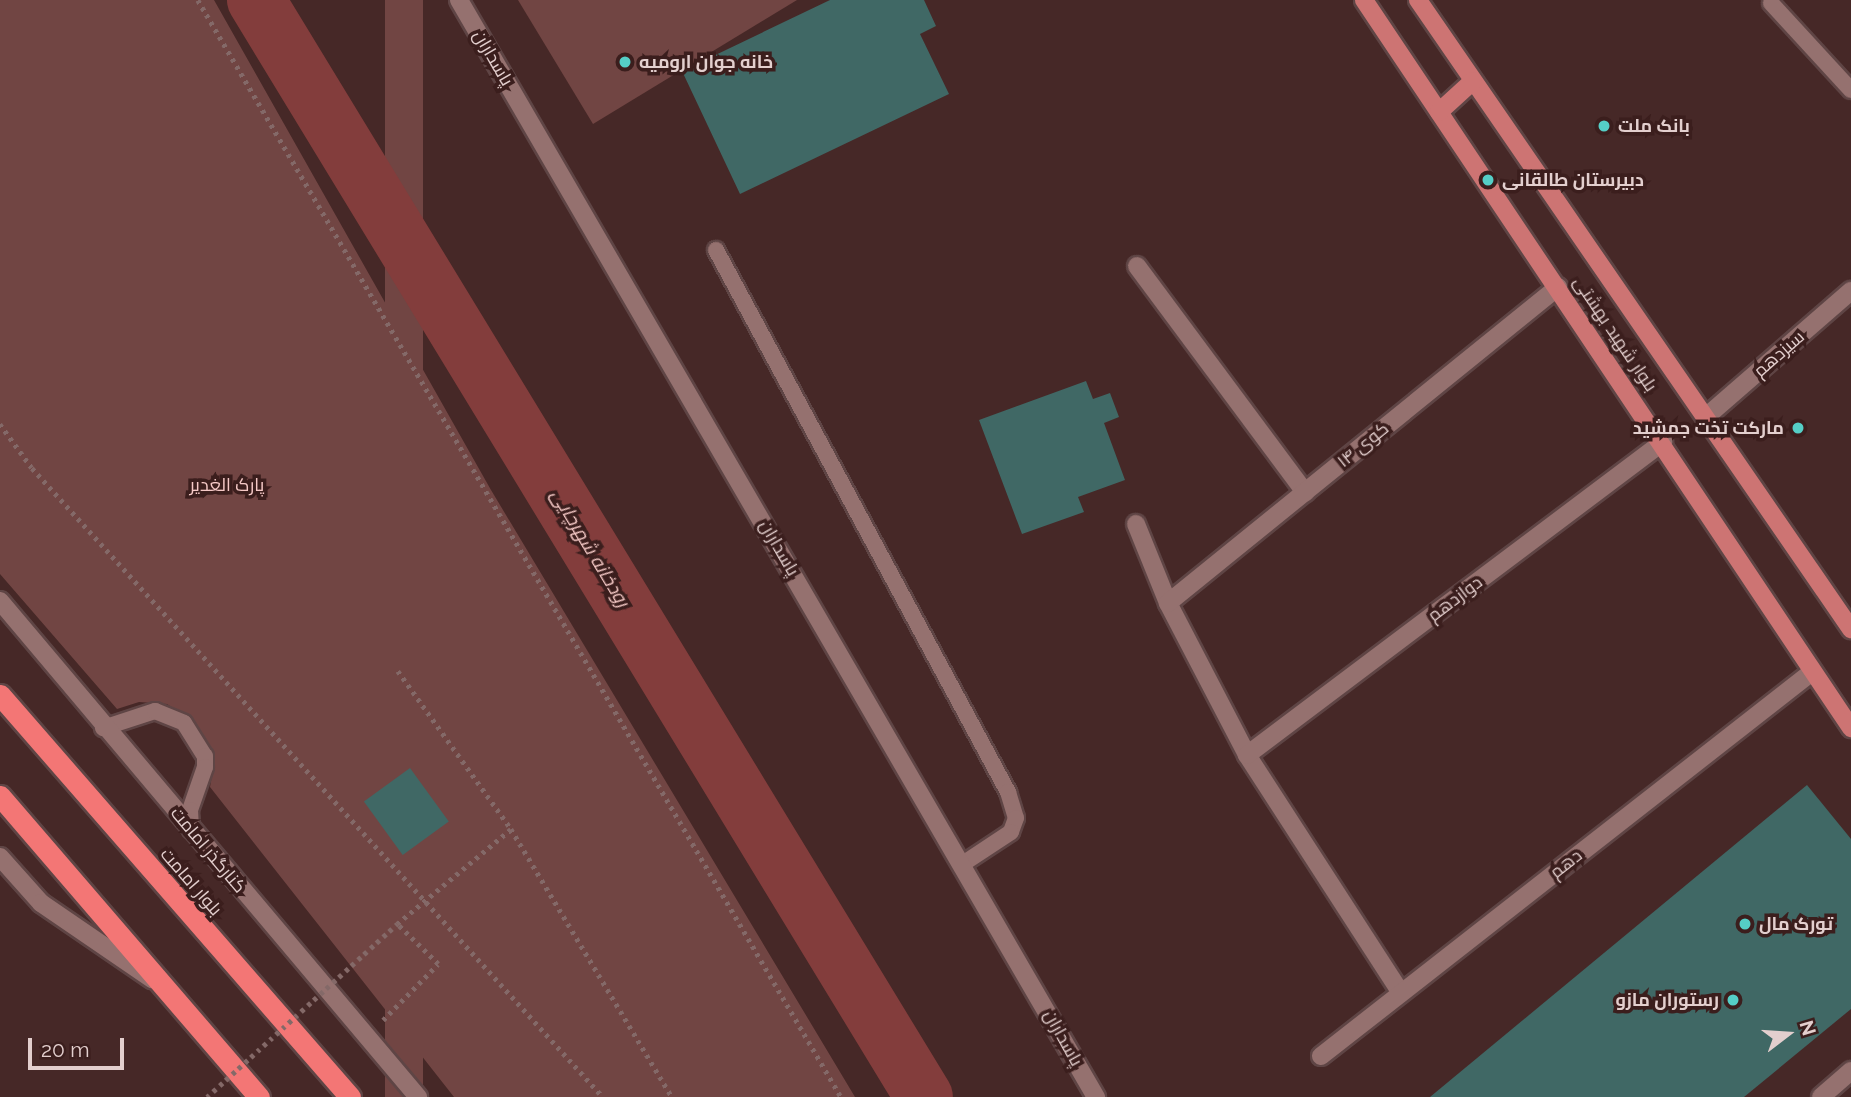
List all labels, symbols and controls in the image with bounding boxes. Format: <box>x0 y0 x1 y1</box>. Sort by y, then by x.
street label: پاسداران <box>468 26 518 90</box>
place label: خانه جوان ارومیه <box>639 51 773 73</box>
marker: خانه جوان ارومیه <box>617 54 633 70</box>
place label: بانک ملت <box>1618 115 1690 137</box>
marker: بانک ملت <box>1596 118 1612 134</box>
place label: دبیرستان طالقانی <box>1502 169 1644 191</box>
marker: دبیرستان طالقانی <box>1480 172 1496 188</box>
street label: بلوار شهید بهشتی <box>1568 272 1662 396</box>
street label: سیزدهم <box>1749 326 1809 382</box>
place label: مارکت تخت جمشید <box>1633 417 1784 439</box>
street label: کوی ۱۴ <box>1333 418 1393 472</box>
marker: مارکت تخت جمشید <box>1790 420 1806 436</box>
park label: پارک الغدیر <box>190 474 264 496</box>
water label: رودخانه شهرچایی <box>546 485 634 611</box>
street label: پاسداران <box>754 516 804 580</box>
street label: دوازدهم <box>1423 571 1487 627</box>
street label: کنارگذر امامت <box>166 803 250 897</box>
street label: بلوار امامت <box>156 844 226 920</box>
street label: دهم <box>1546 845 1586 883</box>
place label: تورک مال <box>1759 913 1833 935</box>
marker: تورک مال <box>1737 916 1753 932</box>
place label: رستوران مازو <box>1616 989 1719 1011</box>
marker: رستوران مازو <box>1725 992 1741 1008</box>
north arrow <box>1753 999 1823 1069</box>
street label: پاسداران <box>1039 1006 1087 1070</box>
text: N <box>1795 1018 1821 1038</box>
scale bar <box>32 1024 128 1068</box>
text: 20 m <box>41 1037 89 1062</box>

